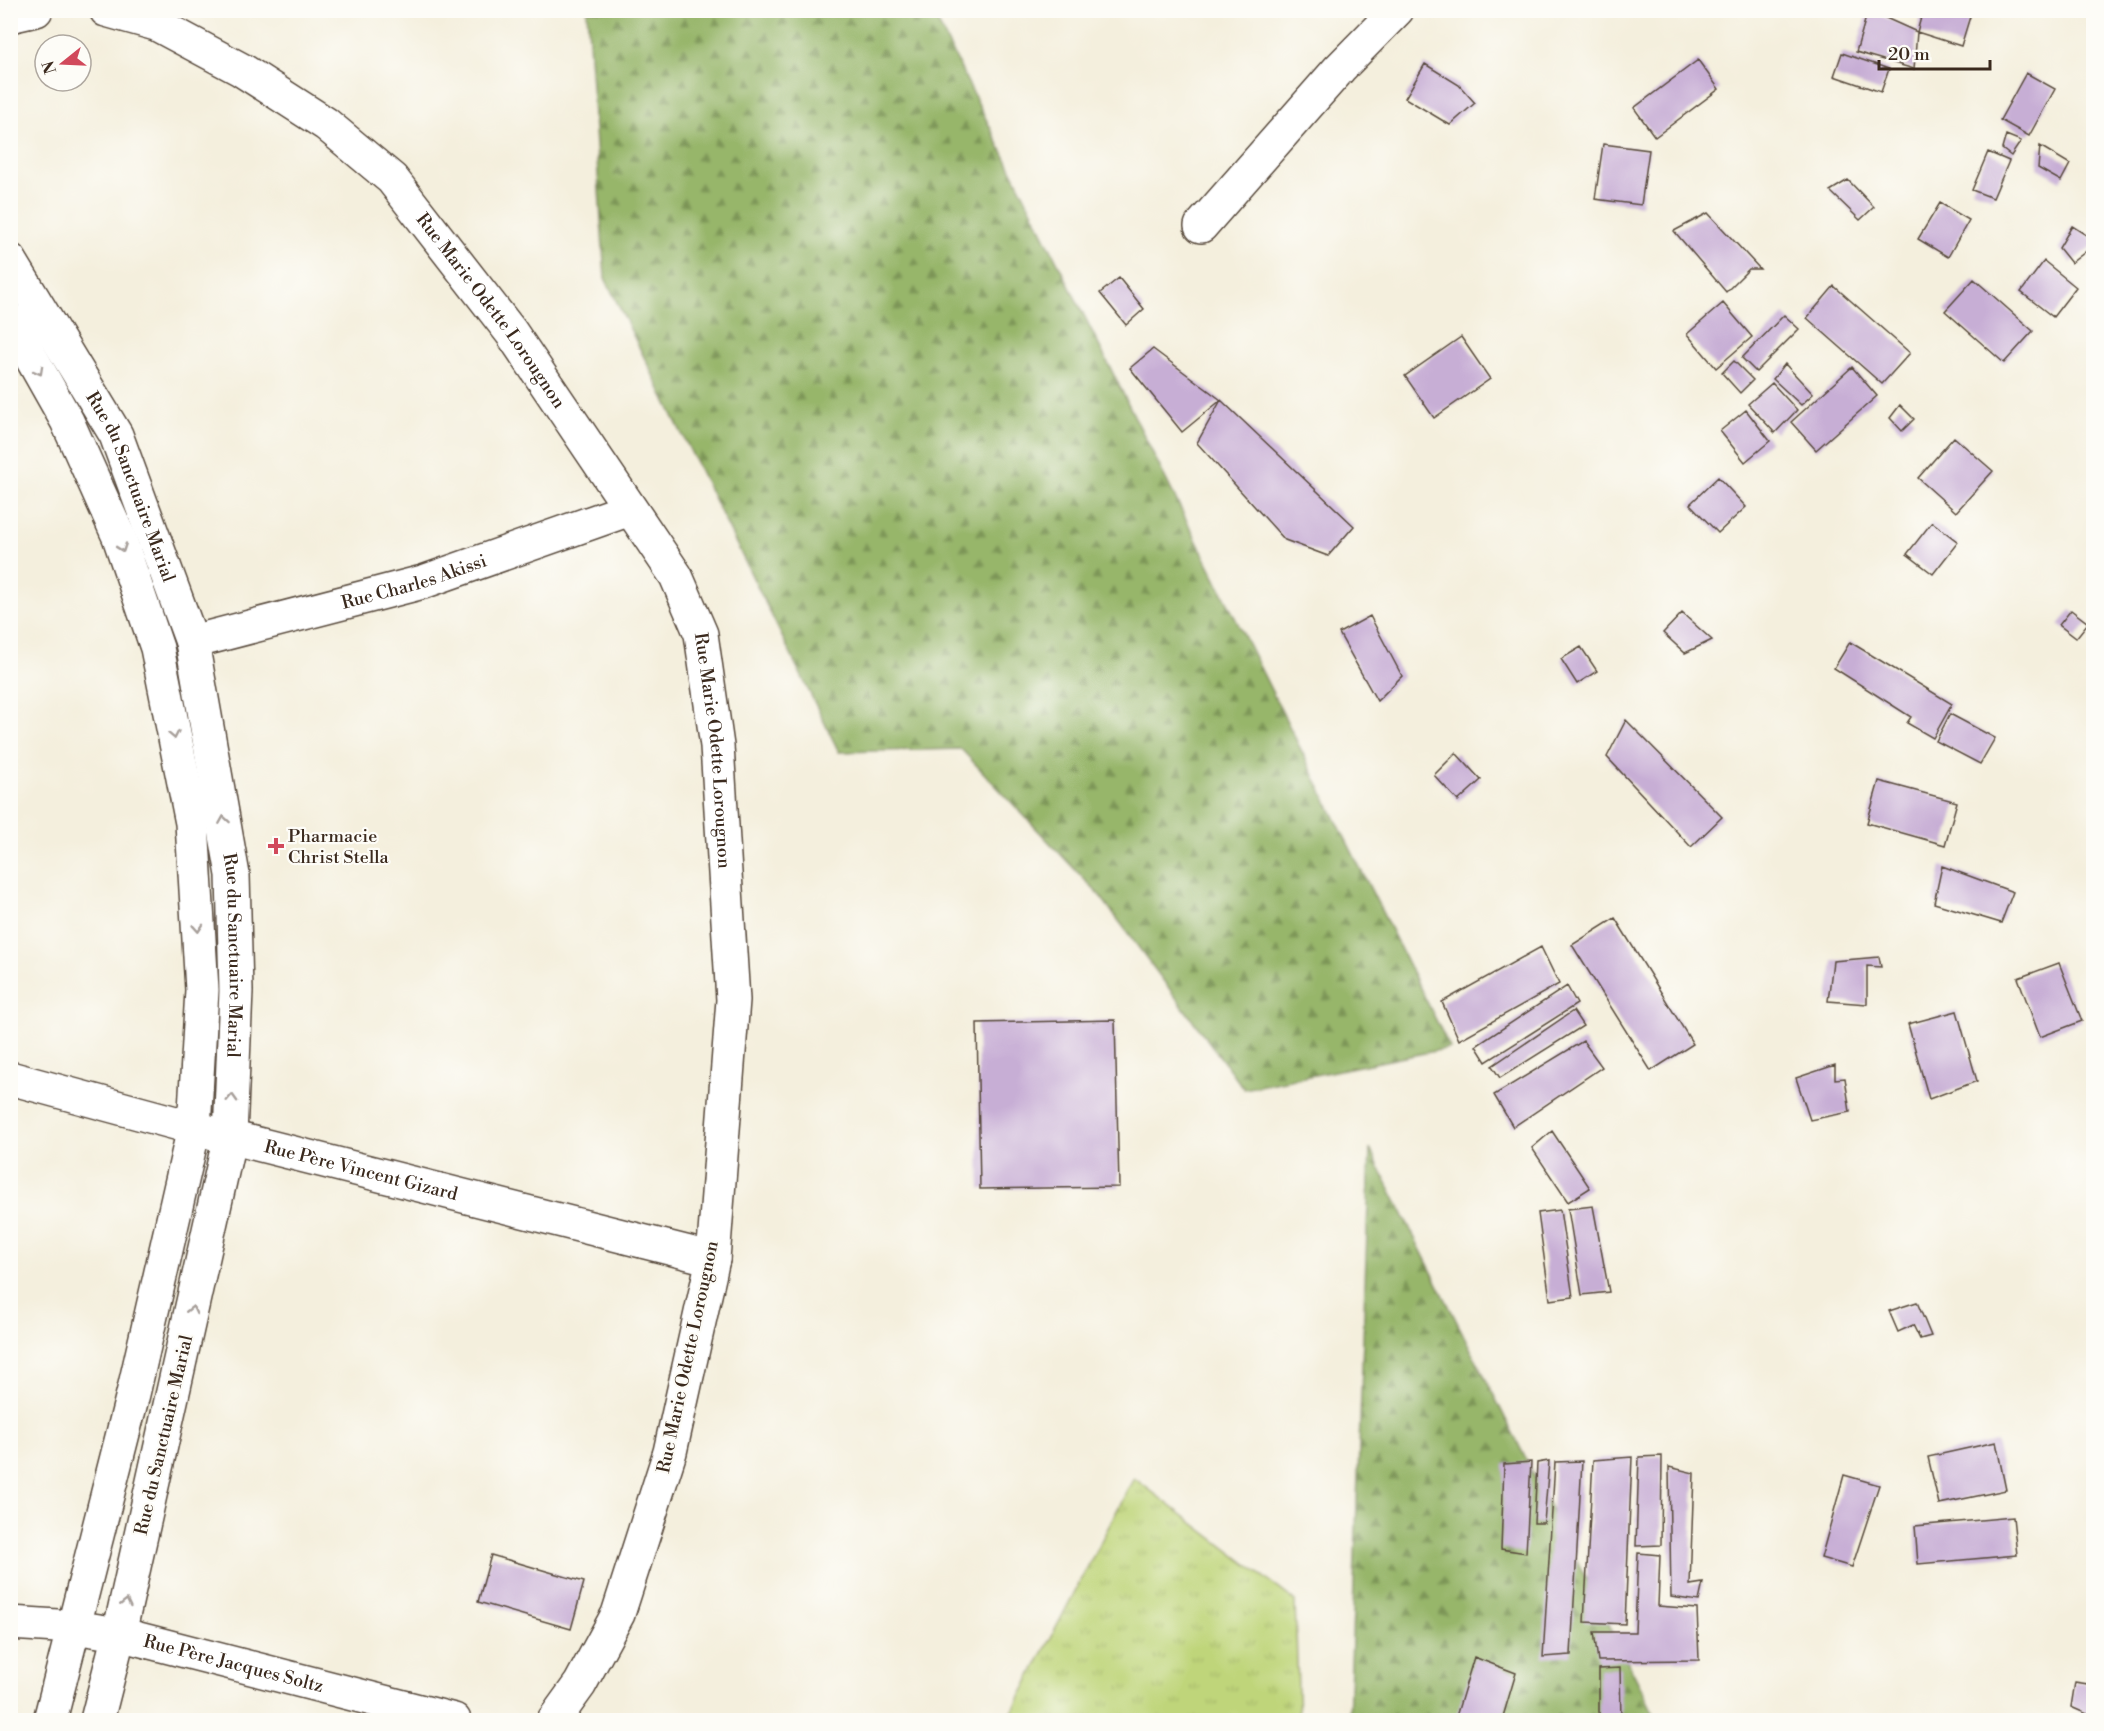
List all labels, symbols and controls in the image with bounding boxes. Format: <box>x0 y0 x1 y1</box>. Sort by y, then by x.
north arrow <box>33 33 93 93</box>
scale bar <box>1879 33 1990 71</box>
text: 20 m <box>1888 43 1930 66</box>
text: N <box>38 58 61 76</box>
street label: Rue Marie Odette Lorougnon <box>411 208 571 413</box>
one-way arrow <box>32 365 43 375</box>
street label: Rue du Sanctuaire Marial <box>81 387 181 586</box>
one-way arrow <box>115 542 128 552</box>
street label: Rue Charles Akissi <box>339 549 490 614</box>
street label: Rue Marie Odette Lorougnon <box>689 631 736 869</box>
one-way arrow <box>167 730 180 740</box>
one-way arrow <box>218 815 231 825</box>
place label: Pharmacie Christ Stella <box>288 825 390 869</box>
marker: Pharmacie Christ Stella <box>269 839 283 853</box>
street label: Rue du Sanctuaire Marial <box>218 851 248 1059</box>
one-way arrow <box>191 924 204 933</box>
one-way arrow <box>225 1094 238 1103</box>
street label: Rue Père Vincent Gizard <box>262 1135 461 1206</box>
street label: Rue Marie Odette Lorougnon <box>652 1238 724 1475</box>
one-way arrow <box>184 1305 197 1315</box>
street label: Rue du Sanctuaire Marial <box>130 1332 198 1537</box>
one-way arrow <box>119 1598 132 1608</box>
street label: Rue Père Jacques Soltz <box>141 1629 326 1698</box>

